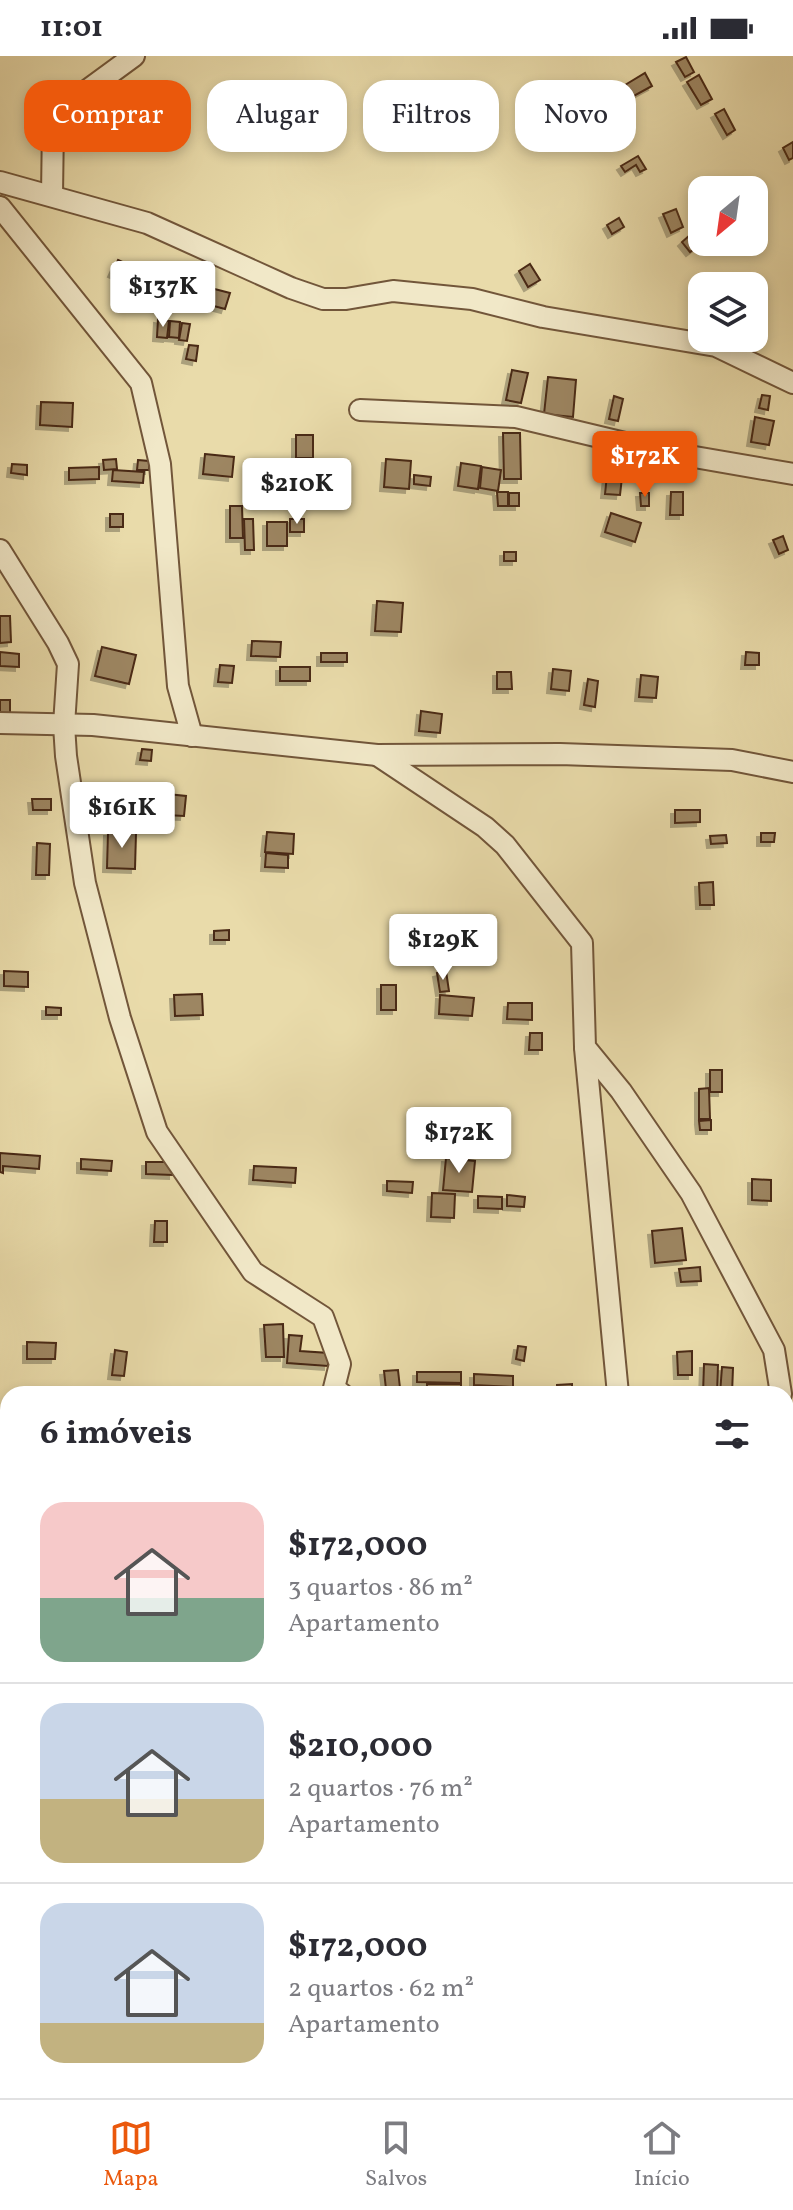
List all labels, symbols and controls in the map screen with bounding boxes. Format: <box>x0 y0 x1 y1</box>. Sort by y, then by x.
text: 11:01 <box>40 7 103 49</box>
chip: Comprar <box>24 80 191 152</box>
chip: Alugar <box>207 80 347 152</box>
chip: Filtros <box>363 80 499 152</box>
chip: Novo <box>515 80 636 152</box>
north arrow <box>688 176 768 256</box>
map controls <box>688 176 768 352</box>
pin: $137K <box>107 261 219 329</box>
text: $137K <box>128 269 198 305</box>
button: layers <box>688 272 768 352</box>
pin: $172K <box>589 431 701 499</box>
text: $172K <box>610 439 680 475</box>
pin: $210K <box>241 458 353 526</box>
text: $210K <box>260 466 334 502</box>
pin: $161K <box>66 782 178 850</box>
text: $161K <box>88 790 156 826</box>
pin: $129K <box>387 914 499 982</box>
text: $129K <box>407 922 479 958</box>
pin: $172K <box>403 1107 515 1175</box>
text: $172K <box>424 1115 494 1151</box>
text: 6 imóveis <box>40 1411 192 1458</box>
icon: filters <box>710 1412 754 1456</box>
text: $172,000 <box>288 1523 428 1570</box>
icon: home <box>104 1534 200 1630</box>
text: 3 quartos · 86 m² <box>288 1570 473 1606</box>
text: Apartamento <box>288 1606 440 1642</box>
text: $210,000 <box>288 1724 433 1771</box>
icon: home <box>104 1735 200 1831</box>
text: 2 quartos · 76 m² <box>288 1771 473 1807</box>
text: Apartamento <box>288 1807 440 1843</box>
text: $172,000 <box>288 1924 428 1971</box>
icon: home <box>104 1935 200 2031</box>
text: 2 quartos · 62 m² <box>288 1971 474 2007</box>
text: Apartamento <box>288 2007 440 2043</box>
tab: Mapa <box>103 2116 158 2195</box>
tab: Salvos <box>365 2116 427 2195</box>
tab: Início <box>634 2116 690 2195</box>

